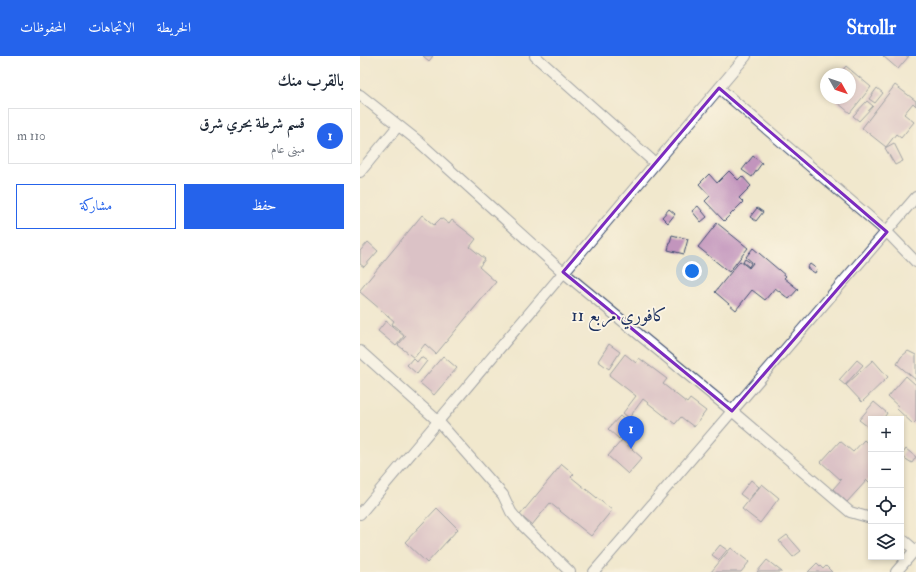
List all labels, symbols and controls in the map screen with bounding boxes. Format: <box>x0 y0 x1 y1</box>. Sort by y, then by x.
text: Strollr <box>846 16 896 40</box>
text: المحفوظات <box>20 19 66 36</box>
text: الاتجاهات <box>88 19 135 36</box>
text: الخريطة <box>157 19 191 36</box>
north arrow <box>820 68 856 104</box>
text: بالقرب منك <box>278 70 344 91</box>
text: قسم شرطة بحري شرق <box>199 114 305 133</box>
text: 110 m <box>17 128 46 144</box>
text: 1 <box>328 128 332 144</box>
text: مبنى عام <box>271 141 305 157</box>
button: مشاركة <box>16 184 176 229</box>
button: حفظ <box>184 184 344 229</box>
your location <box>682 261 702 281</box>
district label: كافوري مربع 11 <box>571 304 667 331</box>
pin: 1 <box>618 416 644 449</box>
map controls <box>868 416 904 560</box>
button: + <box>868 416 904 452</box>
button: − <box>868 452 904 488</box>
button: locate <box>868 488 904 524</box>
button: layers <box>868 524 904 560</box>

